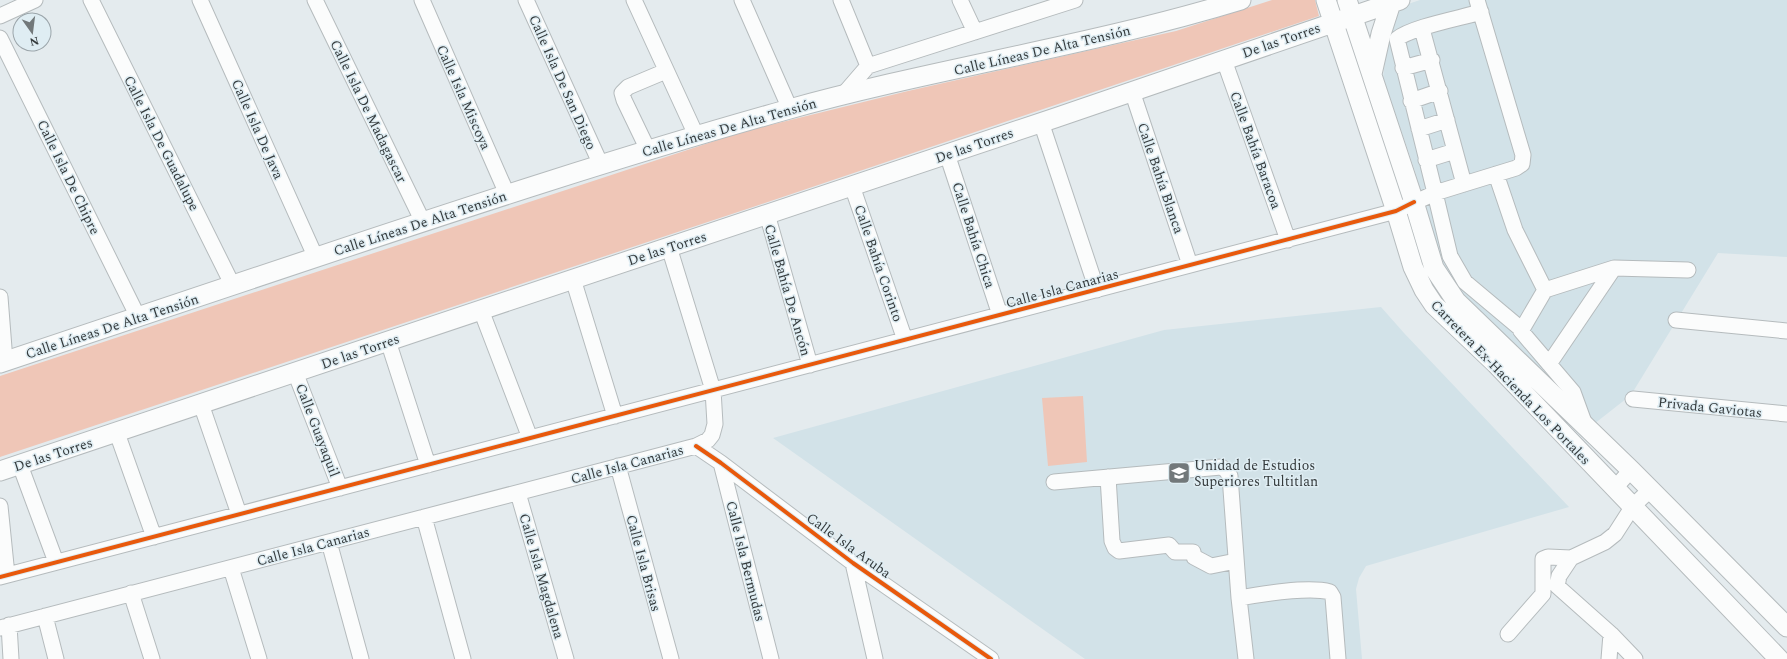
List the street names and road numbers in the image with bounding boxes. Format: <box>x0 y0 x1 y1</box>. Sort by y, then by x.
street label: Calle Isla De San Diego <box>523 11 602 153</box>
street label: De las Torres <box>1239 17 1323 64</box>
street label: Calle Líneas De Alta Tensión <box>952 20 1133 81</box>
street label: Calle Isla De Madagascar <box>325 36 413 187</box>
street label: Calle Isla Miscoya <box>431 41 496 153</box>
street label: Calle Isla De Guadalupe <box>118 72 205 215</box>
street label: Calle Isla De Java <box>226 76 289 183</box>
street label: Calle Bahía Baracoa <box>1224 88 1287 212</box>
street label: Calle Líneas De Alta Tensión <box>639 92 819 162</box>
street label: Calle Isla De Chipre <box>32 116 106 238</box>
street label: Calle Bahía Blanca <box>1132 120 1189 237</box>
street label: De las Torres <box>932 122 1016 169</box>
street label: Calle Bahía Chica <box>946 179 1001 291</box>
street label: Calle Líneas De Alta Tensión <box>331 186 509 261</box>
street label: Calle Bahía Corinto <box>849 202 908 325</box>
street label: Calle Bahía De Ancón <box>759 222 816 359</box>
street label: De las Torres <box>625 226 709 271</box>
street label: Calle Isla Canarias <box>1003 263 1121 314</box>
street label: Calle Líneas De Alta Tensión <box>23 289 201 364</box>
street label: Carretera Ex-Hacienda Los Portales <box>1426 295 1596 470</box>
street label: De las Torres <box>318 328 402 375</box>
street label: Calle Guayaquil <box>290 380 345 480</box>
street label: Privada Gaviotas <box>1657 392 1763 423</box>
street label: De las Torres <box>11 432 95 477</box>
street label: Calle Isla Canarias <box>568 439 686 490</box>
street label: Calle Isla Bermudas <box>720 499 771 624</box>
street label: Calle Isla Aruba <box>802 507 895 583</box>
street label: Calle Isla Magdalena <box>514 511 570 641</box>
street label: Calle Isla Brisas <box>620 512 667 614</box>
street label: Calle Isla Canarias <box>254 521 372 572</box>

